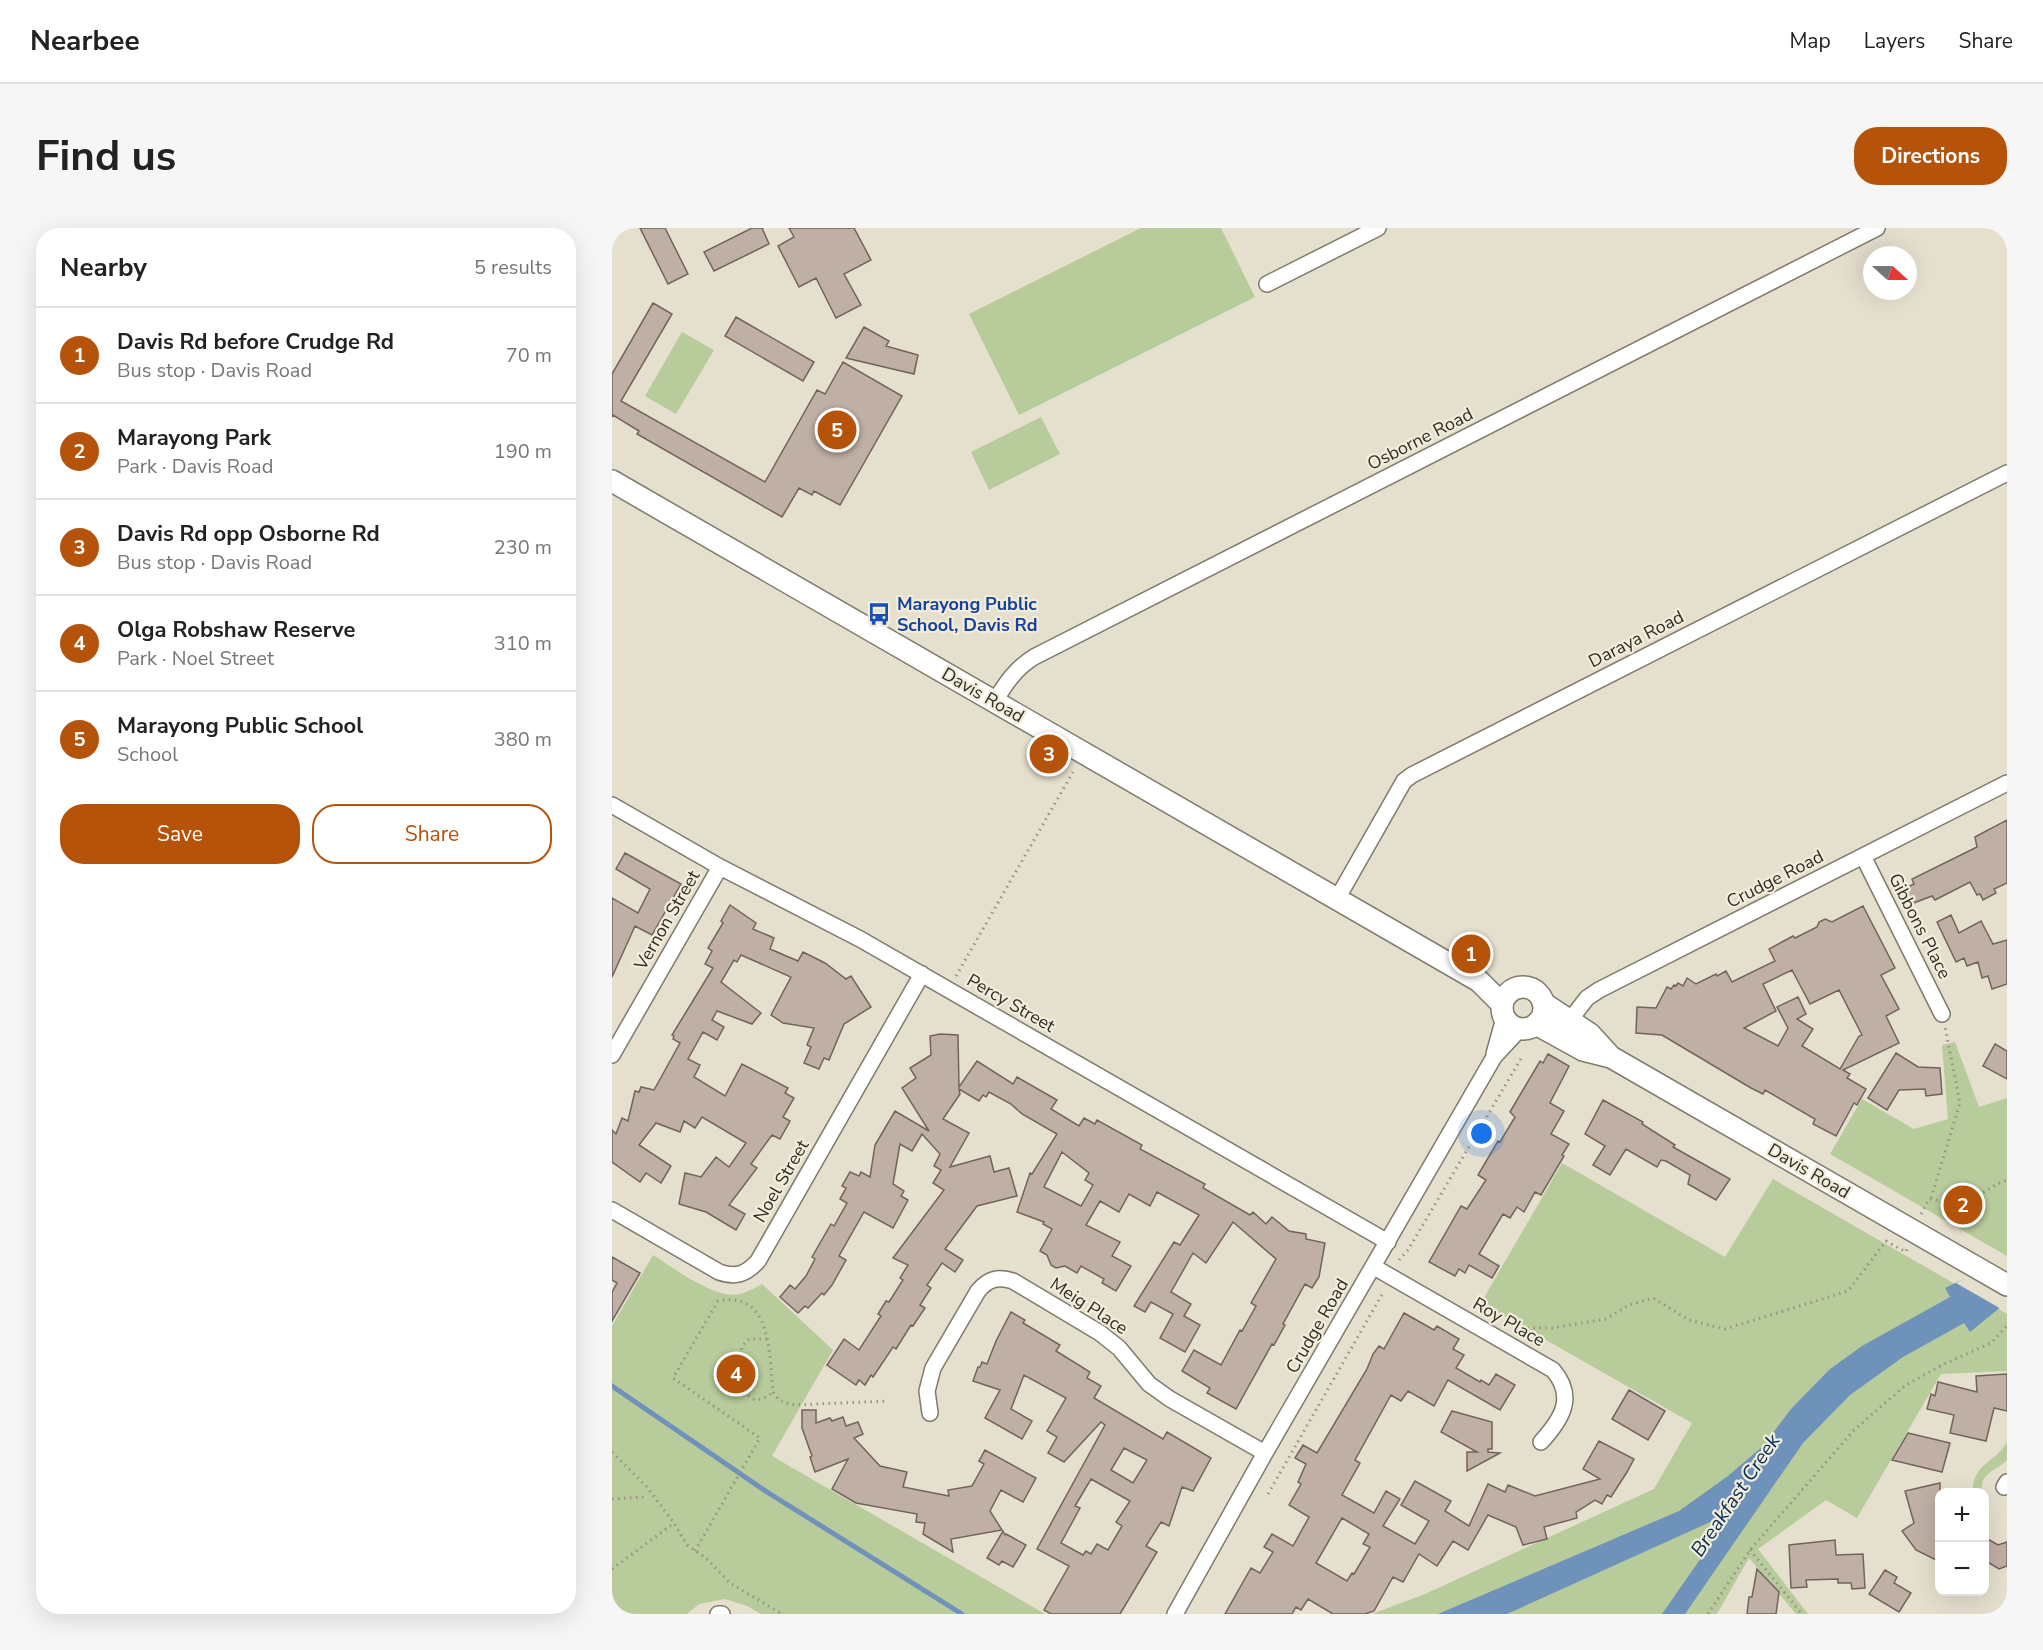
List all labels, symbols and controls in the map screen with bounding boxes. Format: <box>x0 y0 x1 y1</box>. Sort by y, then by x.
text: Nearbee <box>30 22 140 60</box>
text: Map <box>1789 27 1831 55</box>
text: Layers <box>1864 27 1925 55</box>
text: Share <box>1958 27 2013 55</box>
button: Directions <box>1854 127 2007 185</box>
text: Find us <box>36 128 176 185</box>
north arrow <box>1863 246 1917 300</box>
text: Nearby <box>60 250 147 285</box>
text: 5 results <box>474 254 552 281</box>
text: Davis Rd before Crudge Rd <box>117 327 394 357</box>
text: 1 <box>74 342 86 369</box>
text: 70 m <box>506 342 552 369</box>
text: Bus stop · Davis Road <box>117 357 312 384</box>
street label: Osborne Road <box>1363 402 1477 476</box>
pin: 5 <box>818 408 856 452</box>
text: Marayong Park <box>117 423 271 453</box>
text: 2 <box>74 438 86 465</box>
text: 190 m <box>494 438 552 465</box>
text: Park · Davis Road <box>117 453 273 480</box>
text: Davis Rd opp Osborne Rd <box>117 519 380 549</box>
text: 3 <box>74 534 86 561</box>
text: 230 m <box>494 534 552 561</box>
text: Bus stop · Davis Road <box>117 549 312 576</box>
place label: Marayong Public School, Davis Rd <box>897 592 1037 637</box>
bus stop icon: Marayong Public School, Davis Rd <box>866 601 892 627</box>
street label: Daraya Road <box>1584 605 1688 673</box>
text: Olga Robshaw Reserve <box>117 615 355 645</box>
text: 4 <box>74 630 86 657</box>
text: 310 m <box>494 630 552 657</box>
text: Park · Noel Street <box>117 645 274 672</box>
street label: Davis Road <box>937 662 1029 728</box>
text: Marayong Public School <box>117 711 363 741</box>
text: 5 <box>74 726 86 753</box>
text: 380 m <box>494 726 552 753</box>
pin: 3 <box>1030 732 1068 776</box>
text: School <box>117 741 178 768</box>
button: Save <box>60 804 300 864</box>
button: Share <box>312 804 552 864</box>
street label: Crudge Road <box>1722 844 1828 914</box>
street label: Vernon Street <box>628 865 706 975</box>
street label: Gibbons Place <box>1883 869 1957 983</box>
pin: 1 <box>1452 932 1490 976</box>
street label: Percy Street <box>962 968 1060 1038</box>
your location <box>1467 1119 1496 1148</box>
street label: Noel Street <box>748 1135 815 1227</box>
street label: Davis Road <box>1763 1138 1855 1204</box>
pin: 2 <box>1944 1182 1982 1228</box>
street label: Meig Place <box>1045 1272 1133 1340</box>
street label: Crudge Road <box>1280 1274 1354 1378</box>
street label: Roy Place <box>1469 1292 1549 1352</box>
pin: 4 <box>716 1352 756 1396</box>
water label: Breakfast Creek <box>1684 1428 1787 1562</box>
map controls <box>1935 1488 1989 1596</box>
button: + <box>1935 1488 1989 1542</box>
button: − <box>1935 1542 1989 1596</box>

